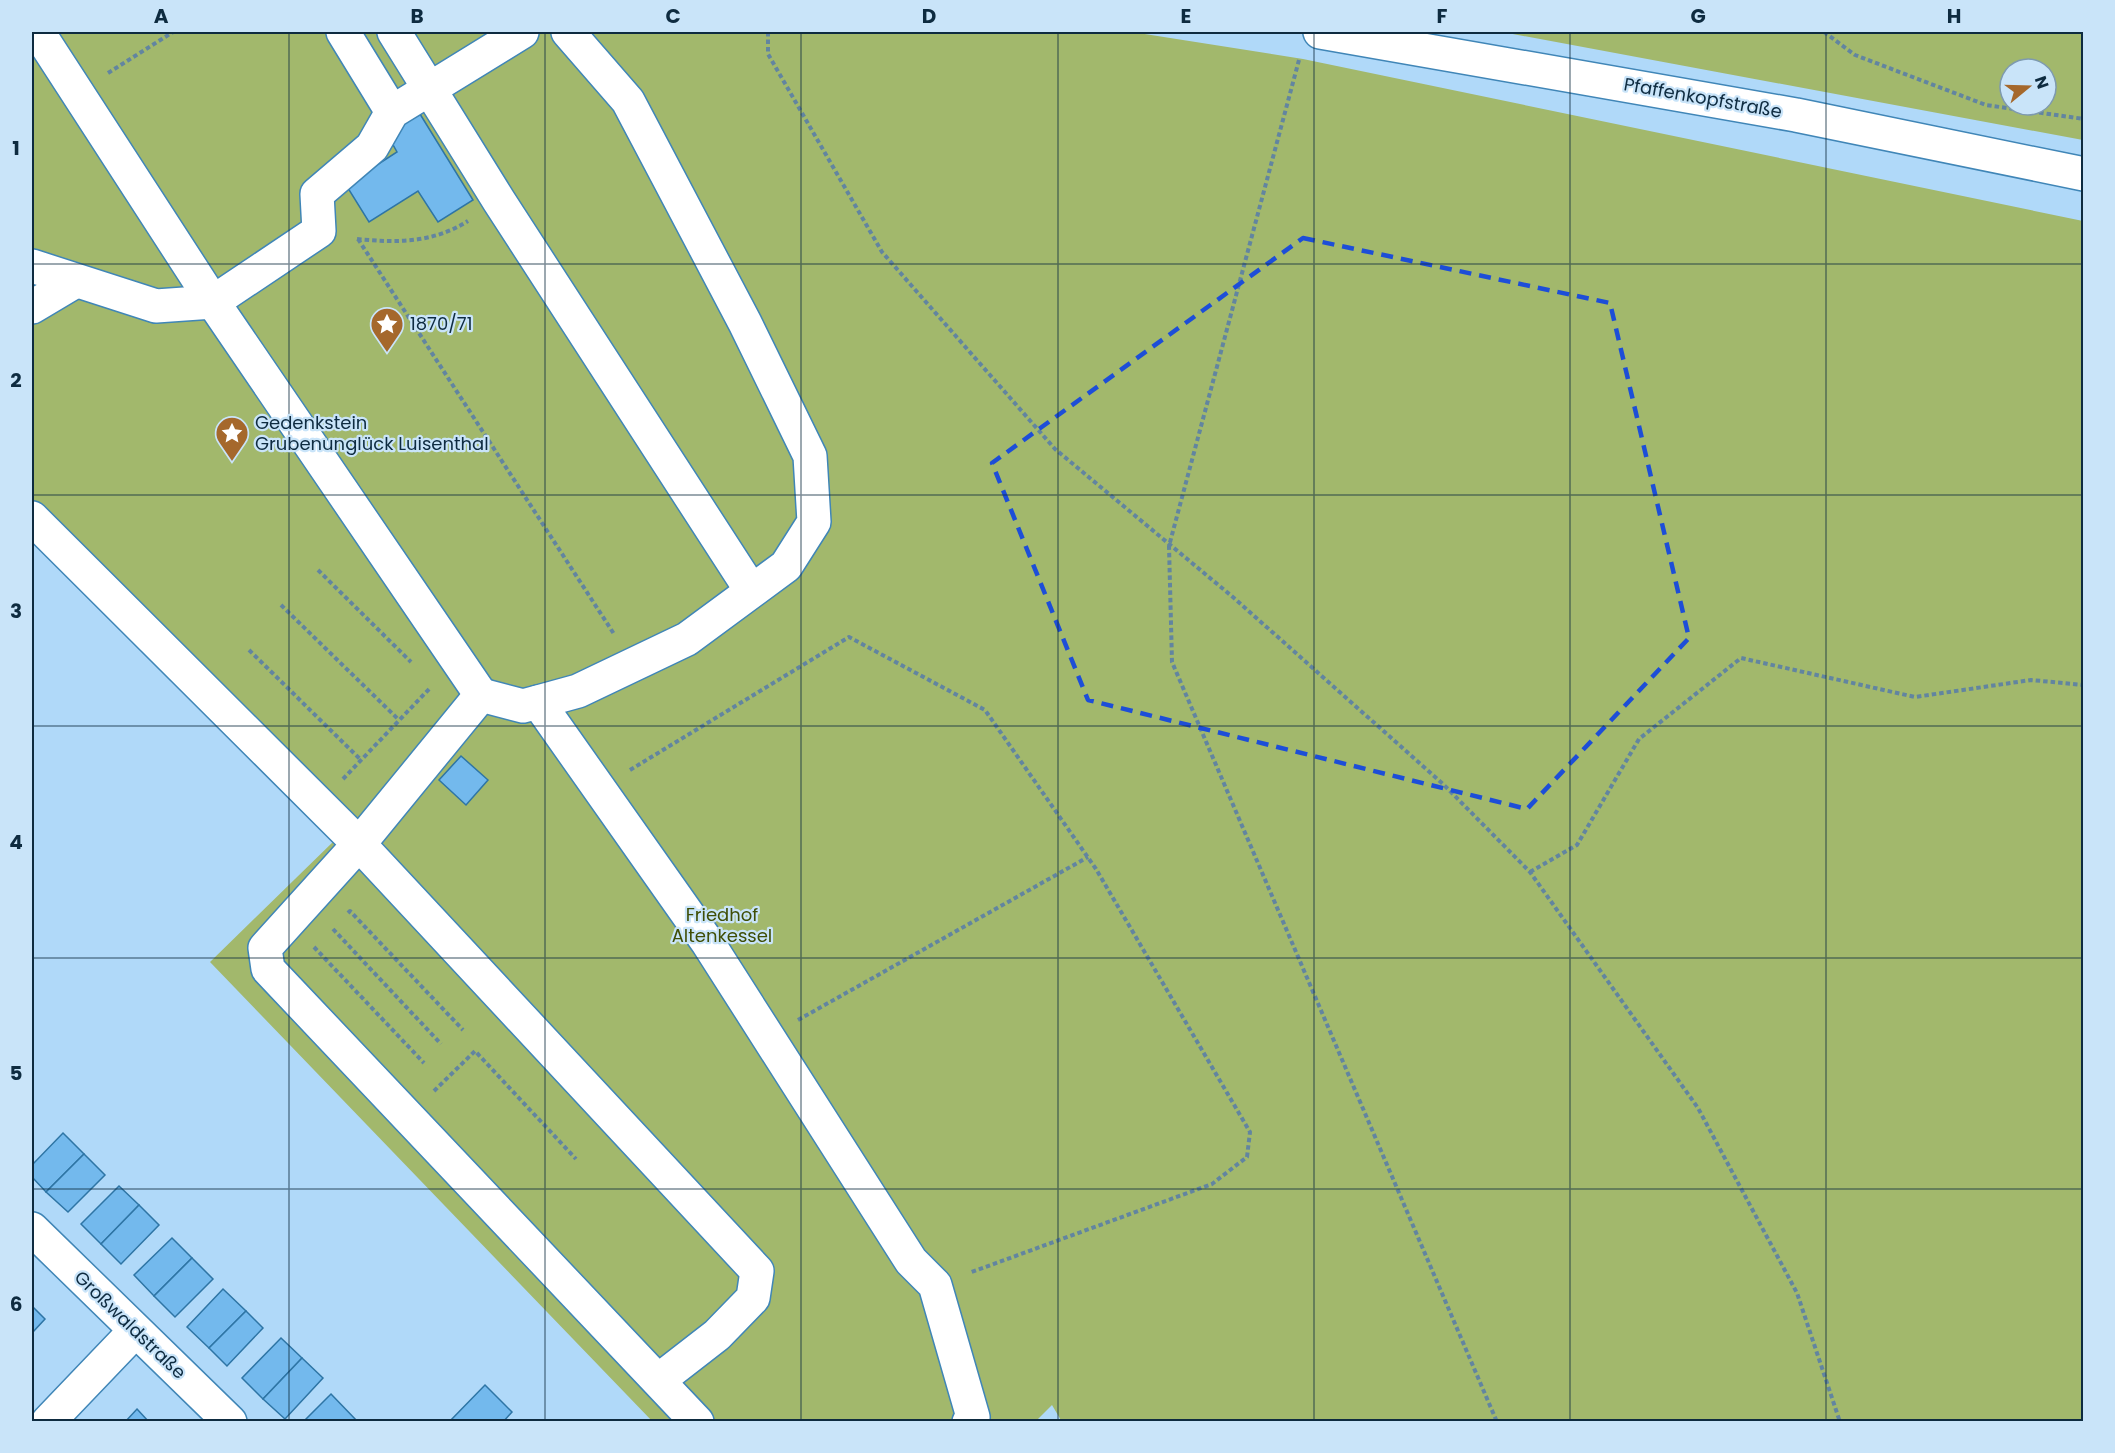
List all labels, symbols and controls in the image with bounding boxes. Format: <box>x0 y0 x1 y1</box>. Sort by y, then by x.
text: A <box>154 2 169 30</box>
text: B <box>410 2 424 30</box>
text: C <box>665 2 681 30</box>
text: D <box>922 2 936 30</box>
text: E <box>1181 2 1191 30</box>
text: F <box>1437 2 1448 30</box>
text: G <box>1690 2 1706 30</box>
text: H <box>1947 2 1961 30</box>
north arrow <box>1998 57 2058 117</box>
street label: Pfaffenkopfstraße <box>1622 71 1784 124</box>
text: N <box>2029 73 2055 92</box>
text: 1 <box>12 134 20 162</box>
place icon: 1870/71 <box>369 306 405 353</box>
place label: 1870/71 <box>410 311 472 336</box>
text: 2 <box>10 366 22 394</box>
place label: Gedenkstein Grubenunglück Luisenthal <box>255 410 489 456</box>
place icon: Gedenkstein Grubenunglück Luisenthal <box>214 415 250 462</box>
text: 3 <box>10 597 22 625</box>
text: 4 <box>9 828 23 856</box>
park label: Friedhof Altenkessel <box>672 902 772 948</box>
text: 5 <box>10 1059 23 1087</box>
street label: Großwaldstraße <box>69 1265 192 1384</box>
text: 6 <box>10 1290 22 1318</box>

